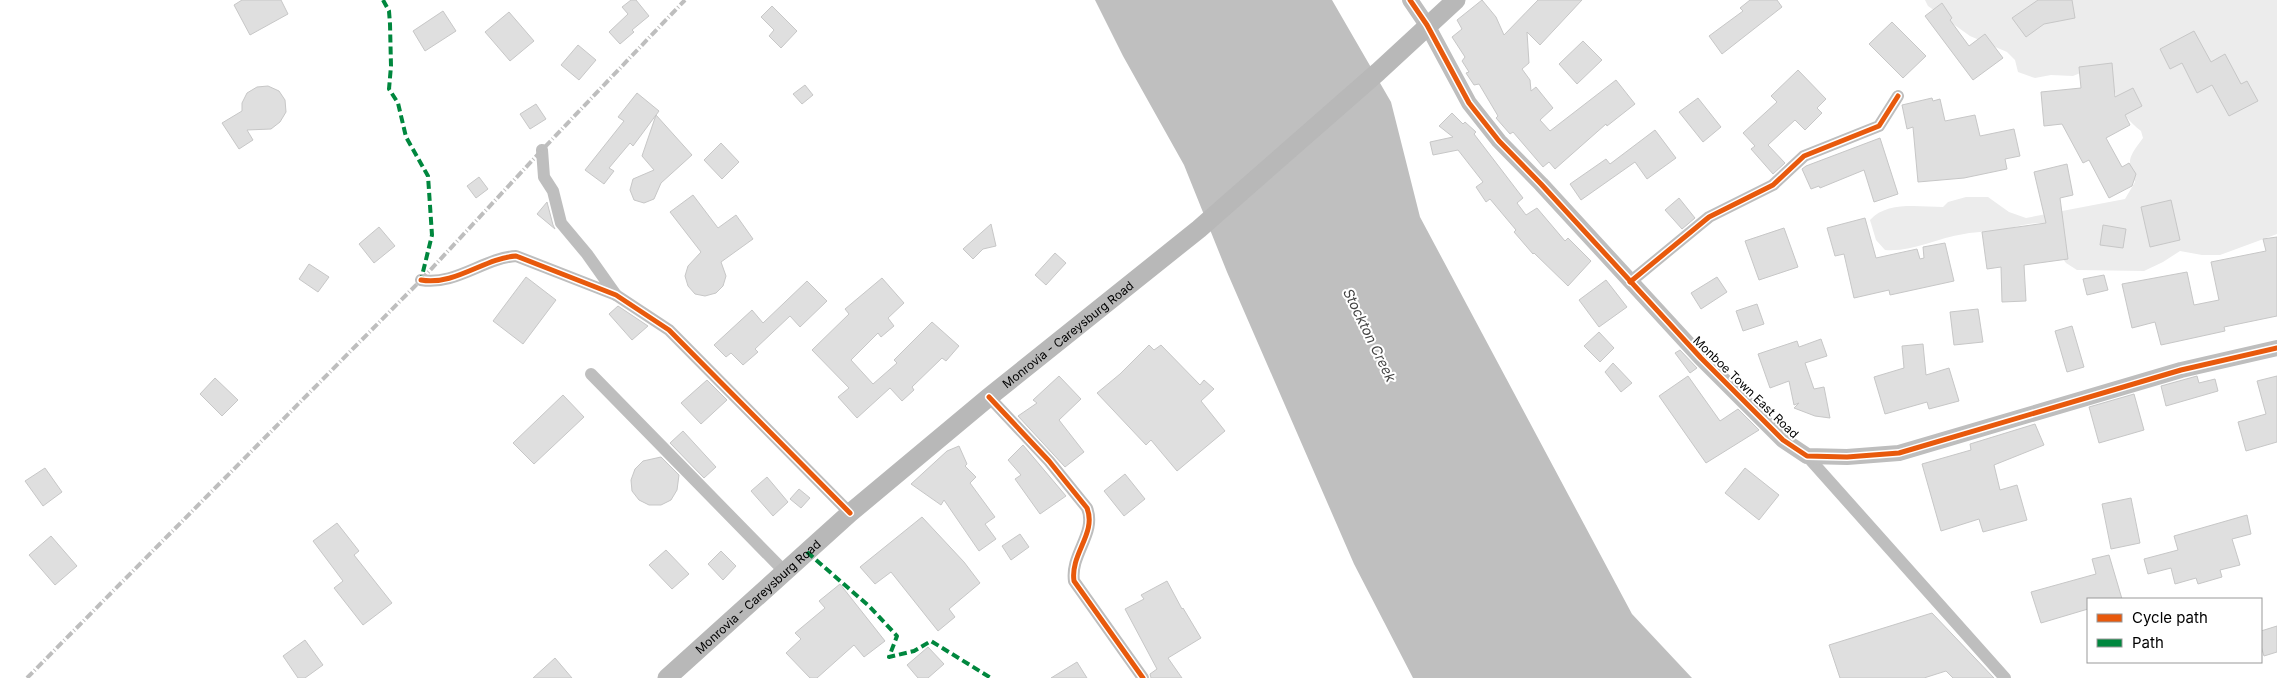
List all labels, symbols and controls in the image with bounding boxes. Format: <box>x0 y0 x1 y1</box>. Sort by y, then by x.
street label: Monrovia - Careysburg Road <box>999 277 1136 391</box>
water label: Stockton Creek <box>1340 286 1400 385</box>
street label: Monboe Town East Road <box>1690 333 1802 441</box>
street label: Monrovia - Careysburg Road <box>692 536 823 657</box>
legend <box>2087 598 2262 663</box>
text: Cycle path <box>2132 608 2208 627</box>
text: Path <box>2132 633 2164 652</box>

